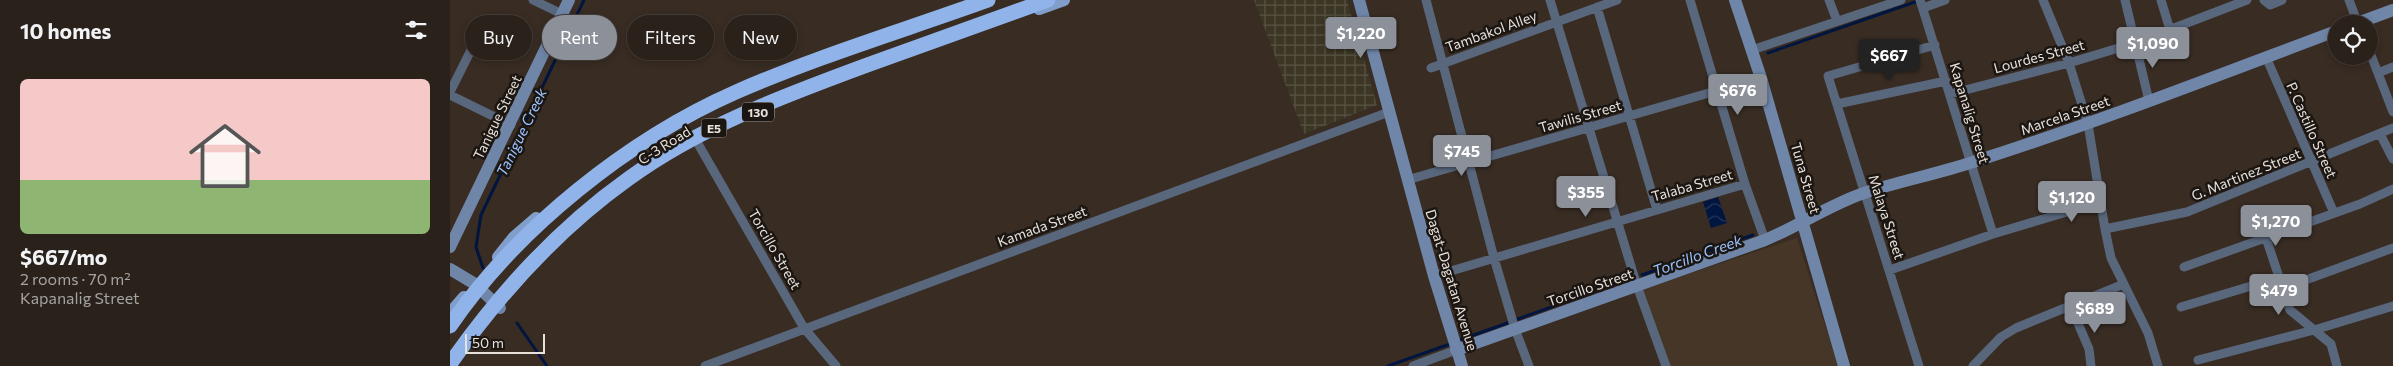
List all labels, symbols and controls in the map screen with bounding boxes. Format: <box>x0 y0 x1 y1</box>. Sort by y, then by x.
street label: Tambakol Alley <box>1443 7 1539 55</box>
chip: Buy <box>465 15 532 60</box>
chip: Rent <box>542 15 617 60</box>
chip: Filters <box>627 15 714 60</box>
chip: New <box>724 15 797 60</box>
map controls <box>2328 15 2378 65</box>
button: locate <box>2328 15 2378 65</box>
icon: filters <box>402 16 430 44</box>
pin: $1,220 <box>1320 17 1402 59</box>
text: 10 homes <box>20 18 111 43</box>
text: $1,220 <box>1336 23 1386 42</box>
pin: $1,090 <box>2112 27 2194 69</box>
text: $1,090 <box>2127 33 2179 52</box>
street label: Lourdes Street <box>1992 36 2087 76</box>
pin: $667 <box>1859 38 1919 81</box>
text: $667 <box>1870 45 1908 64</box>
street label: Kapanalig Street <box>1947 60 1994 166</box>
street label: Tanigue Street <box>469 72 525 162</box>
pin: $676 <box>1708 74 1768 116</box>
street label: P. Castillo Street <box>2283 79 2341 181</box>
text: $676 <box>1719 80 1757 99</box>
water label: Tanigue Creek <box>492 84 550 179</box>
street label: Marcela Street <box>2018 92 2112 138</box>
street label: Tawilis Street <box>1537 96 1624 136</box>
road number: 130 <box>742 102 774 121</box>
icon: home <box>180 111 270 201</box>
road number: E5 <box>702 119 726 138</box>
street label: C-3 Road <box>635 122 693 168</box>
pin: $745 <box>1432 134 1492 177</box>
street label: Tuna Street <box>1788 140 1824 216</box>
text: $745 <box>1444 141 1480 160</box>
street label: G. Martinez Street <box>2189 144 2303 204</box>
street label: Talaba Street <box>1649 165 1735 205</box>
street label: Malaya Street <box>1865 173 1909 262</box>
pin: $355 <box>1556 176 1616 218</box>
pin: $1,120 <box>2031 180 2113 223</box>
text: $355 <box>1567 182 1605 201</box>
text: $1,120 <box>2049 187 2095 206</box>
street label: Kamada Street <box>995 202 1089 250</box>
pin: $1,270 <box>2235 204 2317 247</box>
street label: Torcillo Street <box>745 206 805 292</box>
street label: Dagat-Dagatan Avenue <box>1422 207 1482 353</box>
text: $1,270 <box>2252 211 2300 230</box>
water label: Torcillo Creek <box>1650 230 1745 280</box>
text: $667/mo <box>20 244 107 269</box>
street label: Torcillo Street <box>1545 264 1635 310</box>
text: 2 rooms · 70 m² <box>20 269 131 288</box>
pin: $479 <box>2249 274 2309 316</box>
text: $479 <box>2260 280 2298 299</box>
text: Kapanalig Street <box>20 288 140 307</box>
pin: $689 <box>2065 292 2125 334</box>
text: $689 <box>2076 298 2114 317</box>
scale bar <box>465 331 545 354</box>
text: 50 m <box>472 334 504 351</box>

